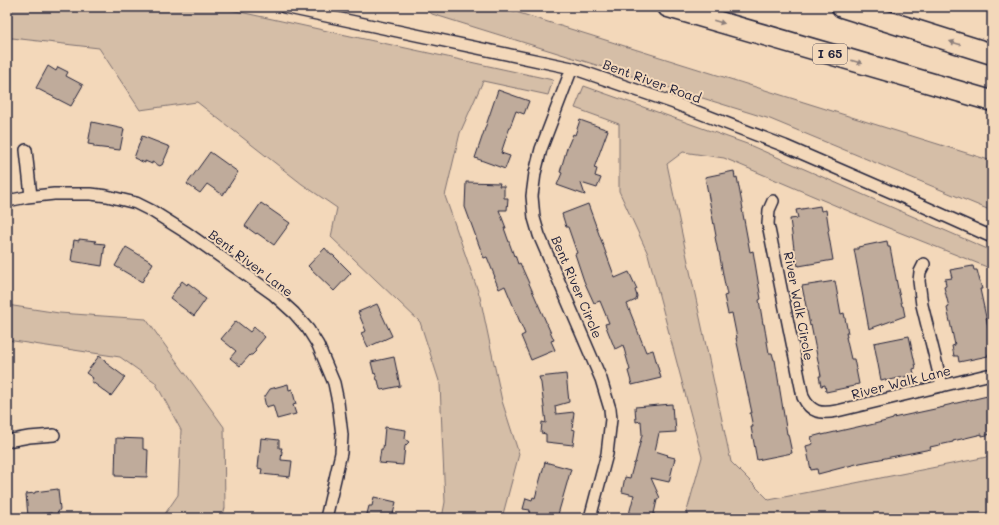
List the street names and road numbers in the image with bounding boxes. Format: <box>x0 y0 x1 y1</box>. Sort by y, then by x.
road number: I 65 <box>813 44 847 64</box>
street label: Bent River Road <box>601 55 704 106</box>
street label: Bent River Lane <box>206 225 297 300</box>
street label: Bent River Circle <box>548 233 607 341</box>
street label: River Walk Circle <box>781 250 818 362</box>
street label: River Walk Lane <box>849 361 952 402</box>

